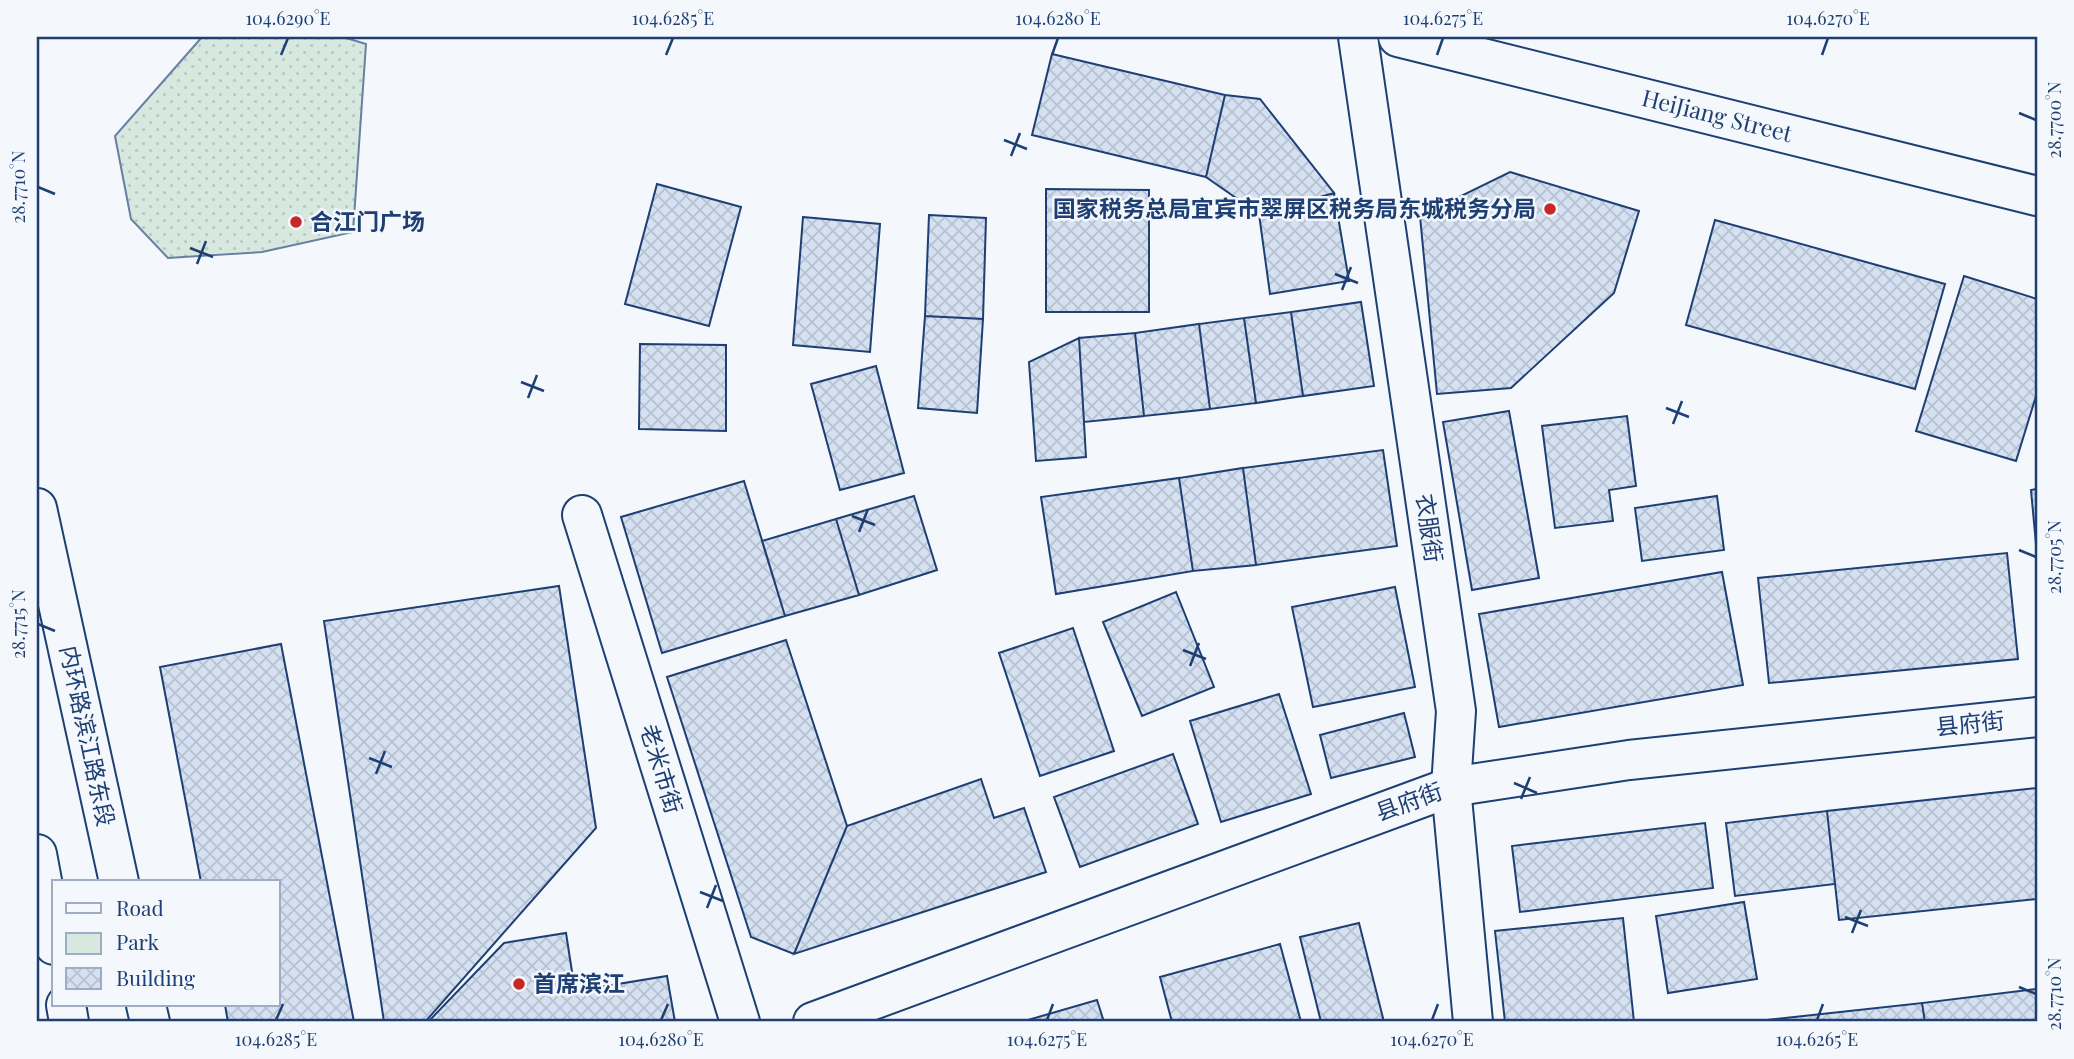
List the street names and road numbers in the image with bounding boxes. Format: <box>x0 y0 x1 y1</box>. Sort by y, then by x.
street label: HeiJiang Street <box>1639 81 1797 148</box>
street label: 衣服街 <box>1410 491 1451 564</box>
street label: 内环路滨江路东段 <box>54 642 123 829</box>
street label: 县府街 <box>1934 703 2006 742</box>
street label: 老米市街 <box>634 720 691 817</box>
street label: 县府街 <box>1371 774 1446 827</box>

